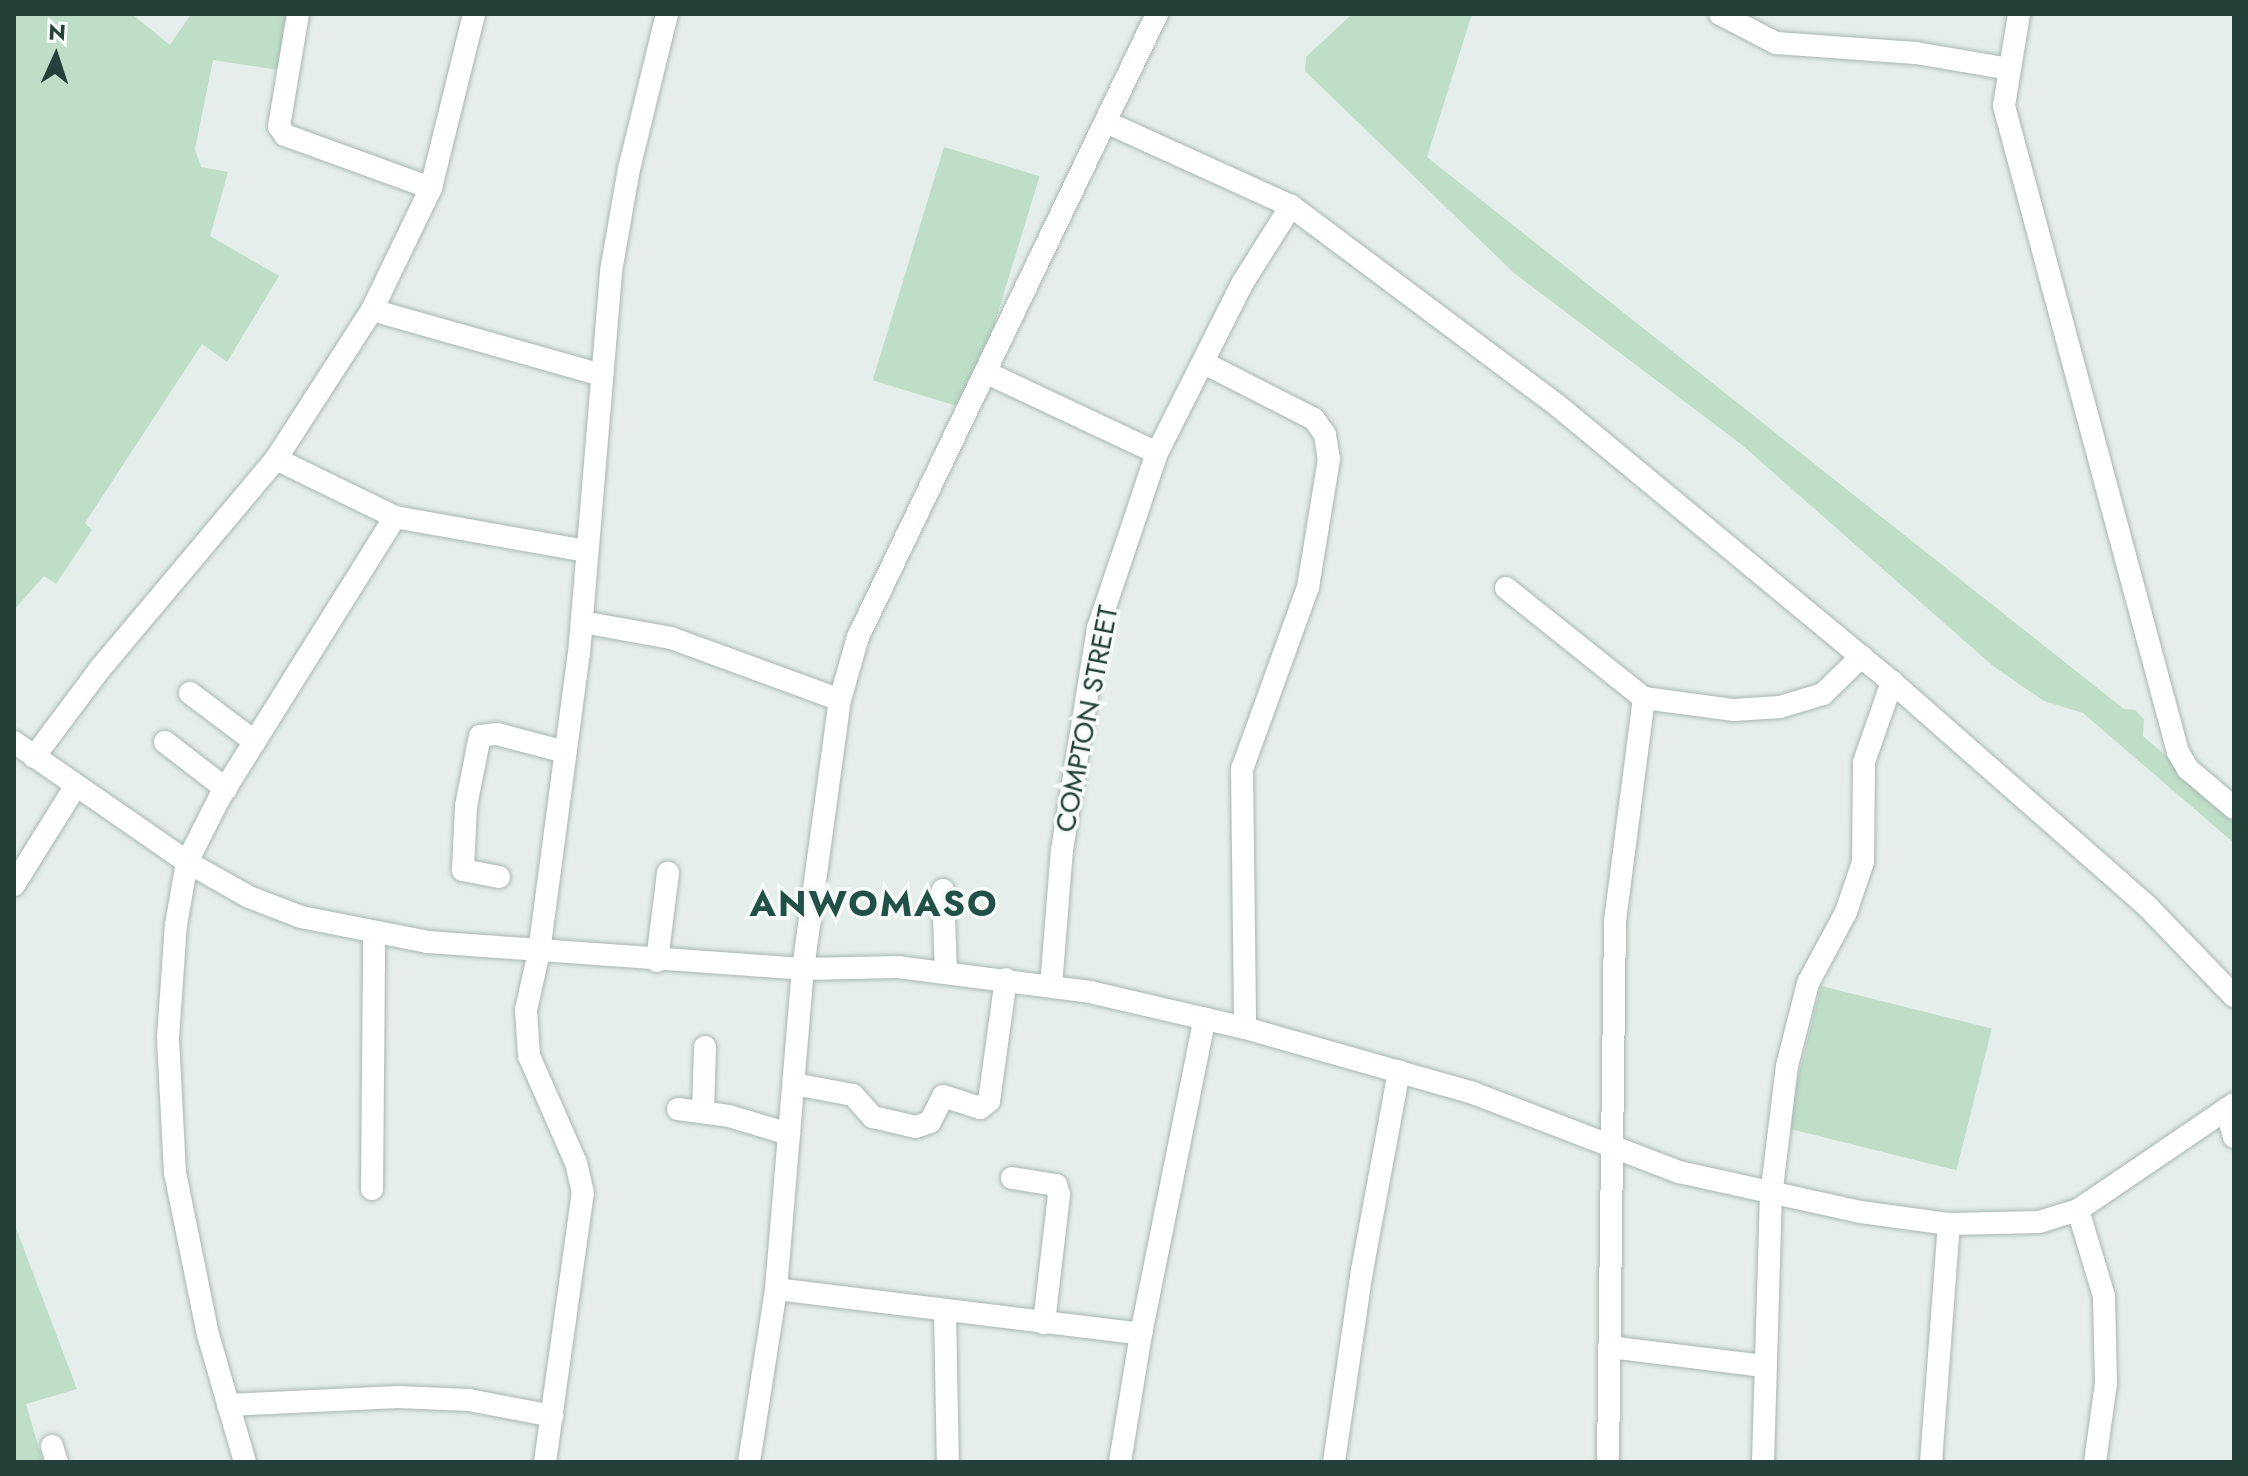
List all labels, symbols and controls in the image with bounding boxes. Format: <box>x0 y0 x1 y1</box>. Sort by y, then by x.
north arrow <box>16 16 96 96</box>
text: N <box>48 16 67 48</box>
street label: COMPTON STREET <box>1049 603 1125 835</box>
district label: ANWOMASO <box>750 882 998 926</box>

